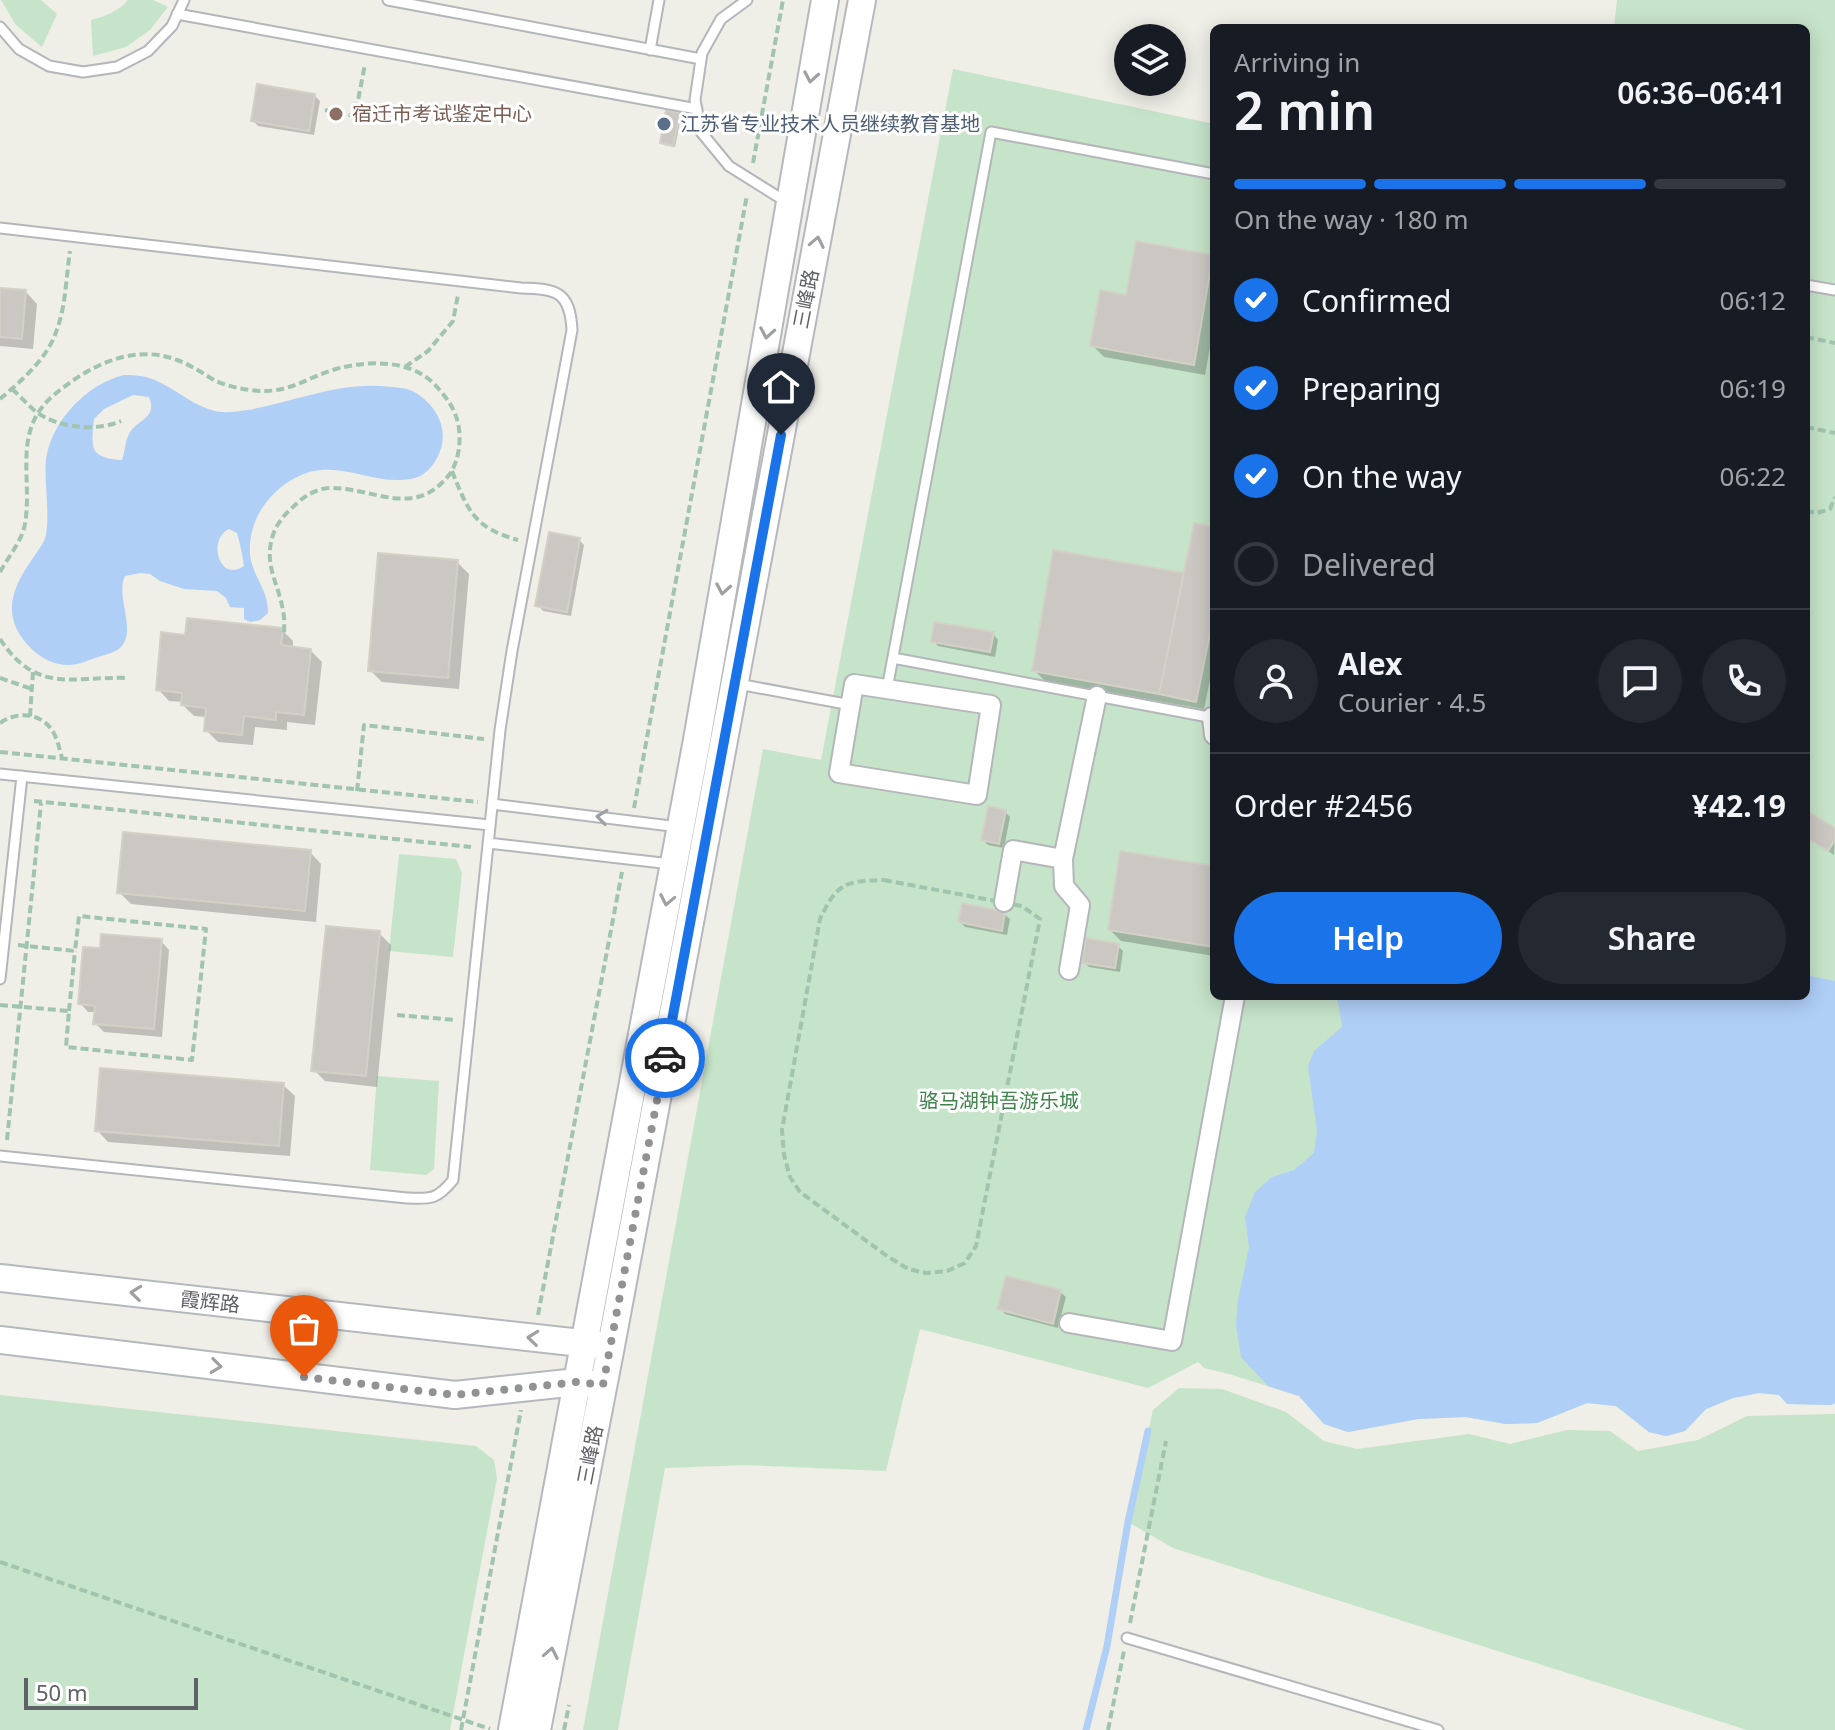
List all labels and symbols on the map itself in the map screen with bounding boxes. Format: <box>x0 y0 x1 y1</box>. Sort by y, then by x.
one-way arrow <box>804 70 821 84</box>
place label: 宿迁市考试鉴定中心 <box>352 100 532 127</box>
marker: 宿迁市考试鉴定中心 <box>327 105 345 123</box>
place label: 江苏省专业技术人员继续教育基地 <box>680 110 980 137</box>
marker: 江苏省专业技术人员继续教育基地 <box>655 115 673 133</box>
one-way arrow <box>808 236 825 249</box>
street label: 三峰路 <box>787 267 824 331</box>
one-way arrow <box>760 326 777 340</box>
pin <box>747 353 815 435</box>
one-way arrow <box>715 583 732 596</box>
one-way arrow <box>595 809 608 826</box>
one-way arrow <box>659 893 676 907</box>
courier <box>625 1018 705 1098</box>
park label: 骆马湖钟吾游乐城 <box>919 1087 1079 1114</box>
one-way arrow <box>129 1285 142 1302</box>
street label: 霞辉路 <box>179 1285 241 1318</box>
pin <box>270 1295 338 1377</box>
one-way arrow <box>526 1329 539 1346</box>
one-way arrow <box>210 1357 223 1374</box>
street label: 三峰路 <box>571 1423 608 1487</box>
one-way arrow <box>542 1647 559 1660</box>
scale bar <box>24 1674 198 1710</box>

